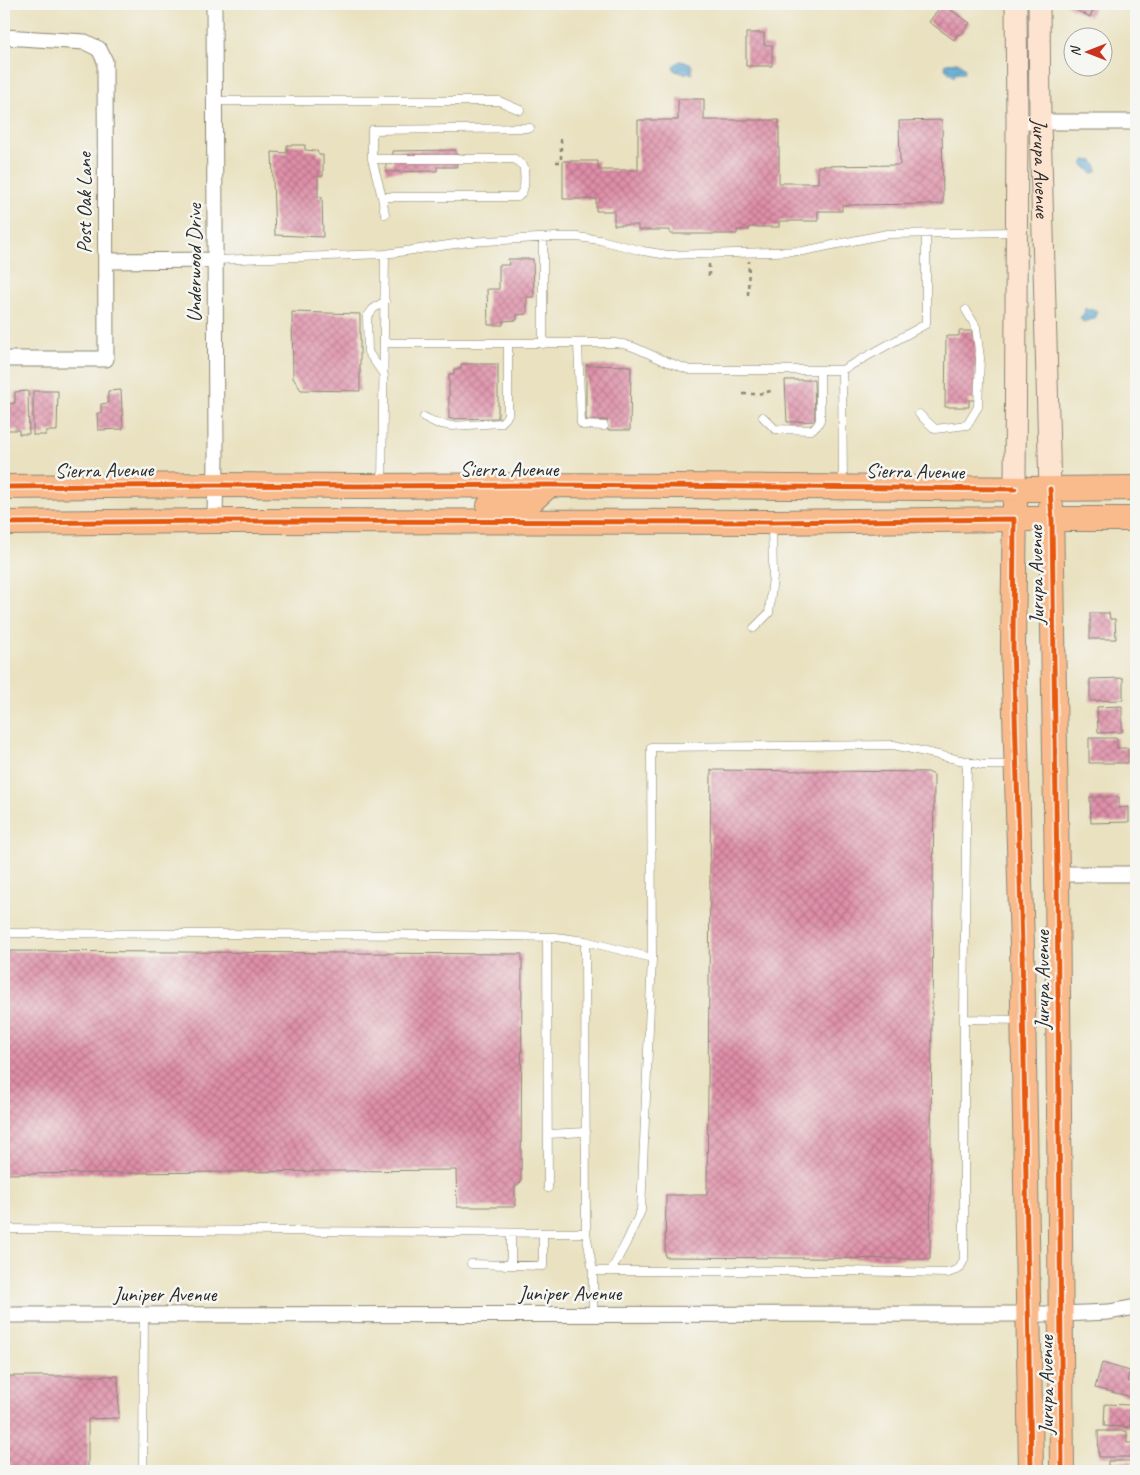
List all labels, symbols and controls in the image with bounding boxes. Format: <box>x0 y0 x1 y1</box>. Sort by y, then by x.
north arrow <box>1062 28 1112 78</box>
text: N <box>1067 45 1084 56</box>
street label: Jurupa Avenue <box>1027 117 1056 219</box>
street label: Post Oak Lane <box>71 150 97 254</box>
street label: Underwood Drive <box>181 202 207 322</box>
street label: Sierra Avenue <box>54 456 155 484</box>
street label: Sierra Avenue <box>460 456 559 482</box>
street label: Sierra Avenue <box>865 457 966 485</box>
street label: Jurupa Avenue <box>1022 524 1050 626</box>
street label: Jurupa Avenue <box>1029 929 1055 1031</box>
street label: Juniper Avenue <box>518 1280 623 1306</box>
street label: Juniper Avenue <box>113 1281 218 1307</box>
street label: Jurupa Avenue <box>1033 1334 1059 1436</box>

